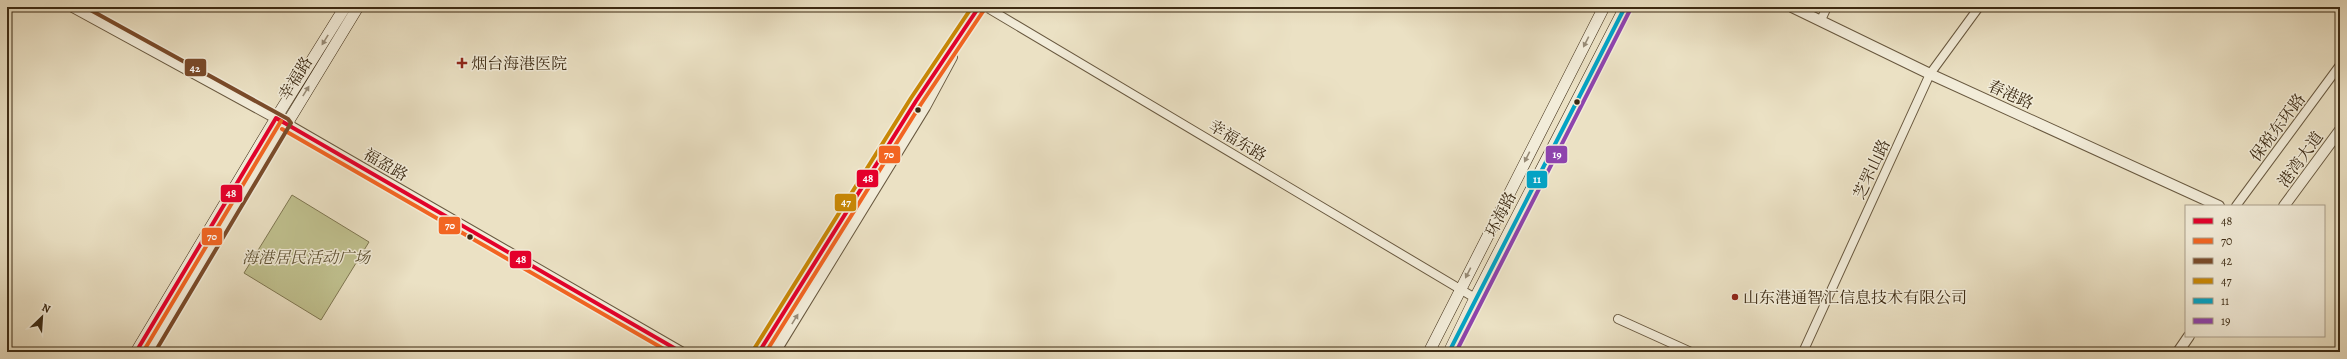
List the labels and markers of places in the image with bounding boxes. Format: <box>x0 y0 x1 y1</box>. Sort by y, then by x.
place label: 烟台海港医院 <box>471 53 567 75</box>
marker: 烟台海港医院 <box>456 57 468 69</box>
unlabelled marker <box>1572 97 1582 107</box>
unlabelled marker <box>913 105 923 115</box>
unlabelled marker <box>465 232 475 242</box>
place label: 山东港通智汇信息技术有限公司 <box>1743 287 1967 309</box>
marker: 山东港通智汇信息技术有限公司 <box>1730 292 1740 302</box>

